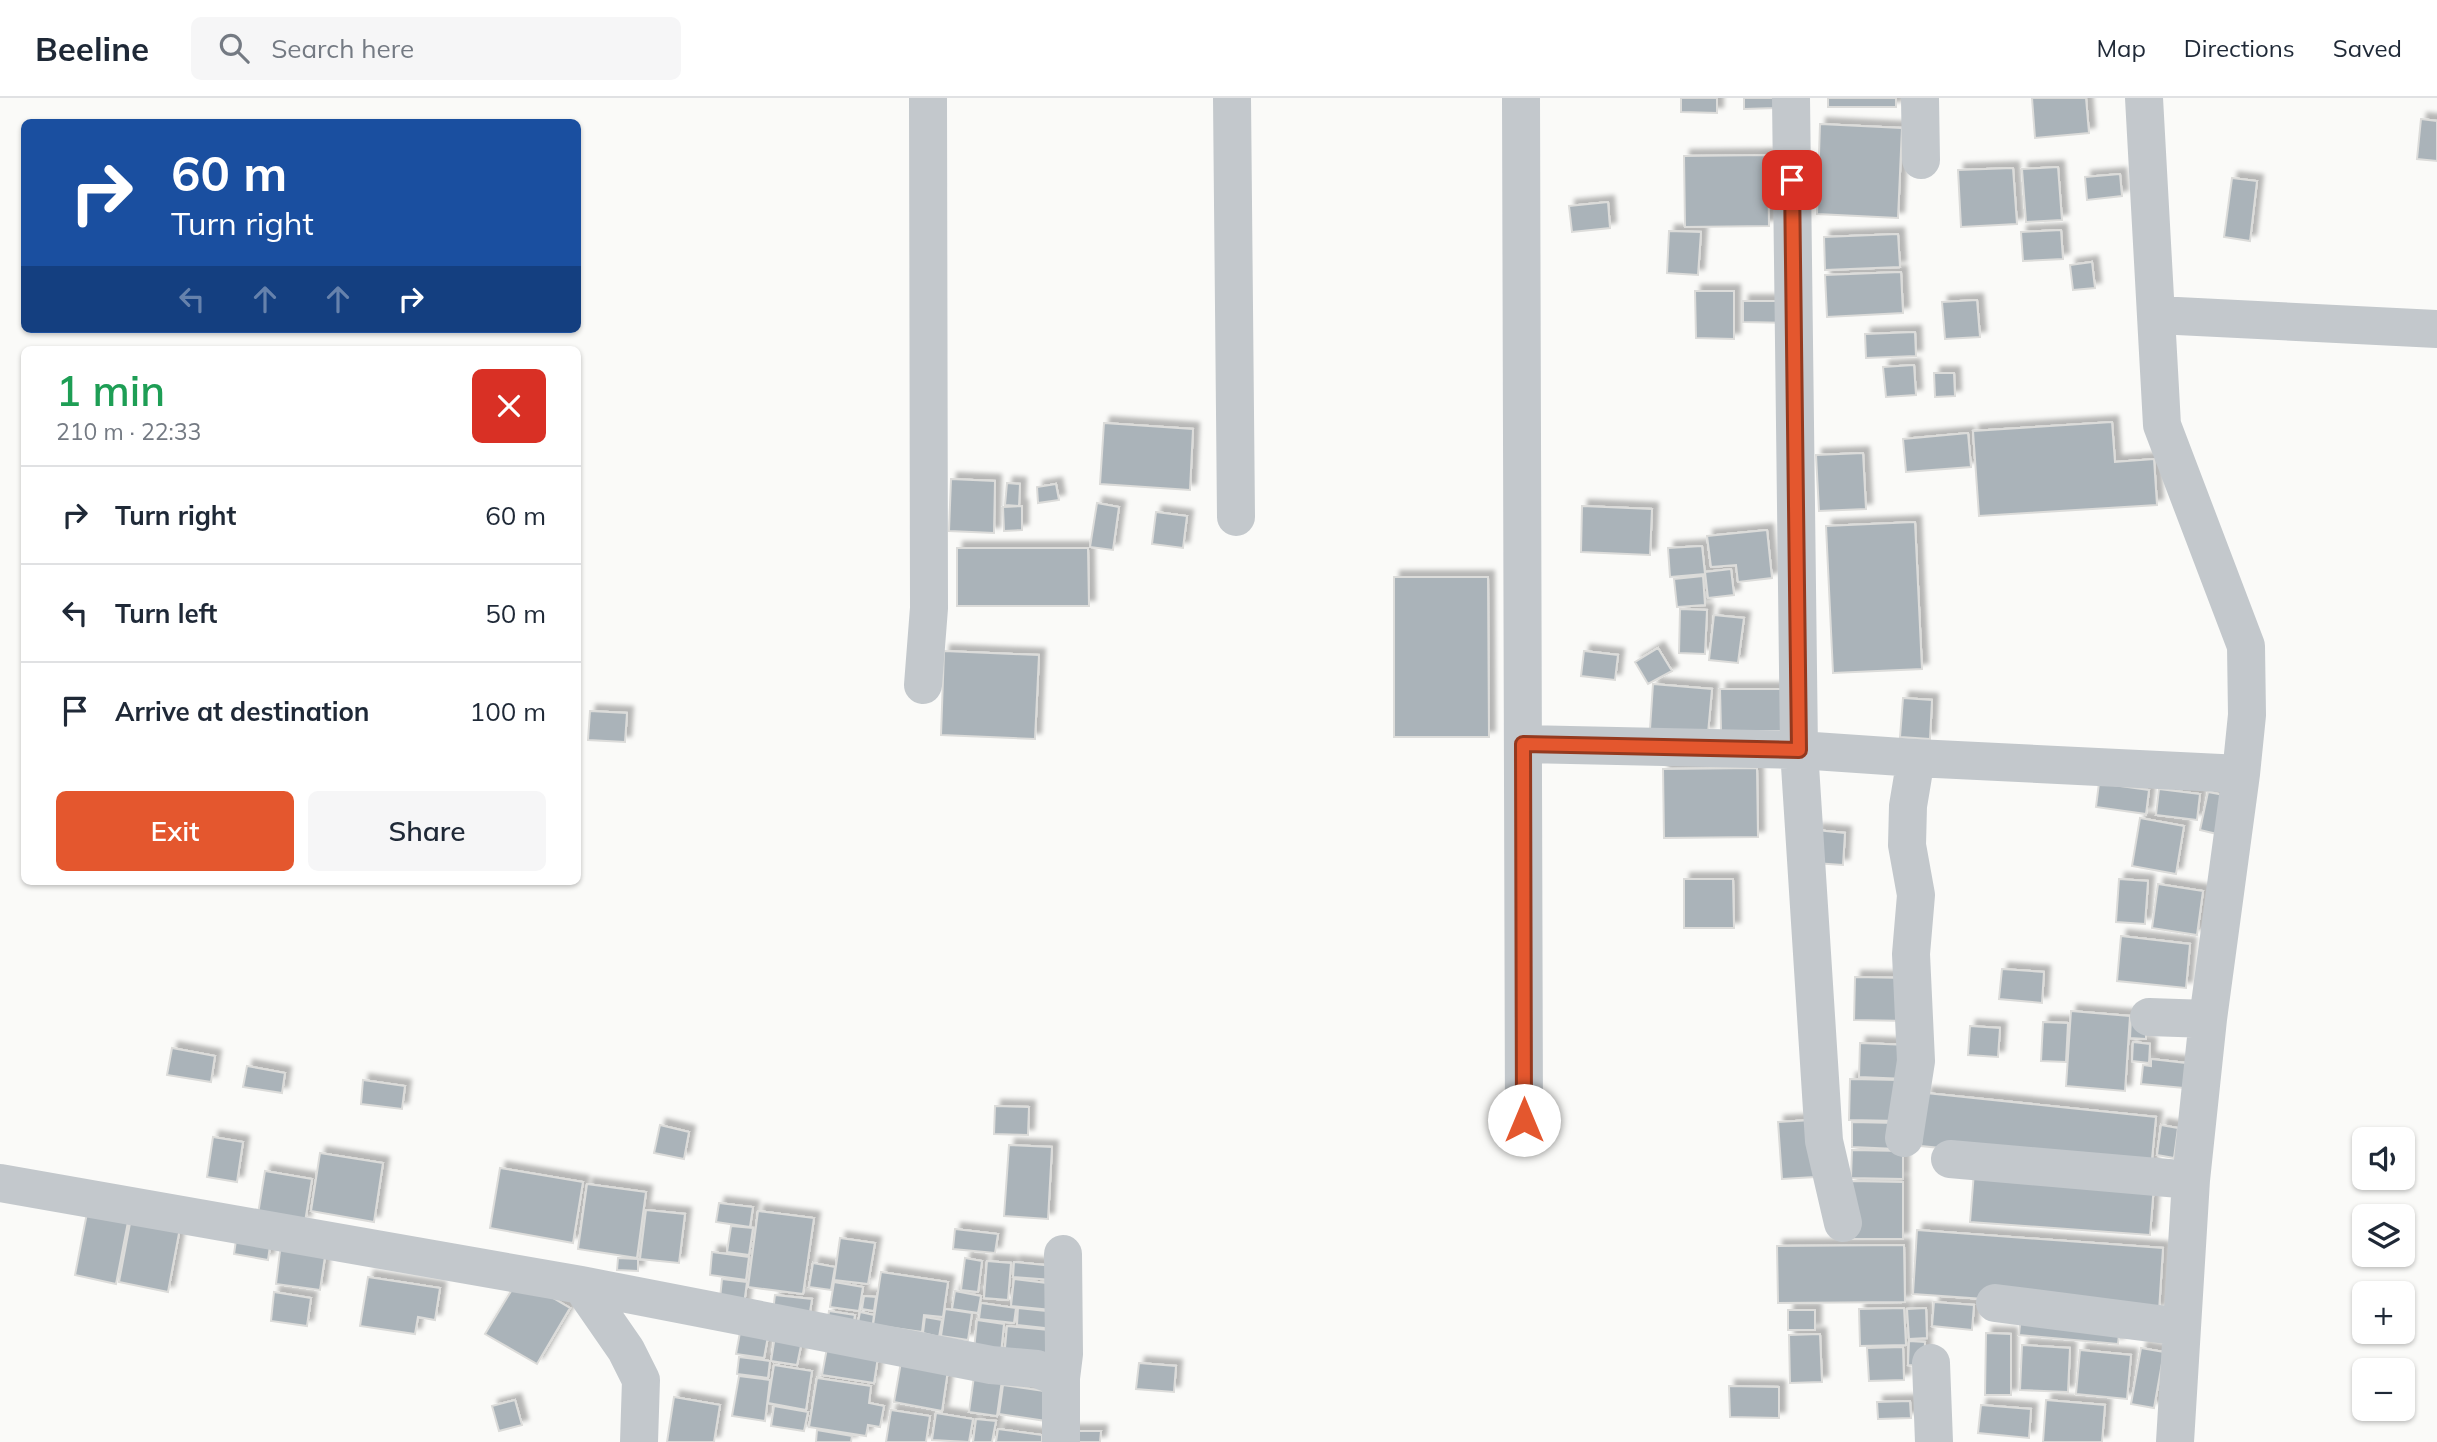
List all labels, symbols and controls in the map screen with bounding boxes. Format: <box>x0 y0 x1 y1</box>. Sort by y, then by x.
search box <box>191 17 681 80</box>
text: Beeline <box>35 28 149 69</box>
icon: search <box>215 29 253 67</box>
text: Search here <box>271 32 414 65</box>
text: Map <box>2096 33 2146 63</box>
text: Directions <box>2184 33 2295 63</box>
text: Saved <box>2333 33 2402 63</box>
text: 60 m <box>171 142 287 203</box>
icon: right <box>56 147 147 238</box>
pin <box>1762 150 1822 210</box>
icon: arrive <box>1773 161 1811 199</box>
text: Turn right <box>171 203 314 243</box>
icon: left <box>173 280 211 318</box>
icon: ahead <box>246 280 284 318</box>
icon: ahead <box>319 280 357 318</box>
icon: right <box>392 280 430 318</box>
text: 1 min <box>56 364 165 417</box>
button: close <box>472 369 546 443</box>
text: 210 m · 22:33 <box>56 417 201 446</box>
icon: right <box>56 496 94 534</box>
text: Turn right <box>115 499 236 532</box>
text: 60 m <box>485 499 546 532</box>
icon: left <box>56 594 94 632</box>
text: Turn left <box>115 597 217 630</box>
text: 50 m <box>485 597 546 630</box>
icon: arrive <box>56 692 94 730</box>
text: Arrive at destination <box>115 695 370 728</box>
text: 100 m <box>470 695 546 728</box>
button: Exit <box>56 791 294 871</box>
button: Share <box>308 791 546 871</box>
position arrow <box>1487 1083 1561 1157</box>
map controls <box>2352 1127 2415 1421</box>
button: sound <box>2352 1127 2415 1190</box>
button: layers <box>2352 1204 2415 1267</box>
button: + <box>2352 1281 2415 1344</box>
button: − <box>2352 1358 2415 1421</box>

